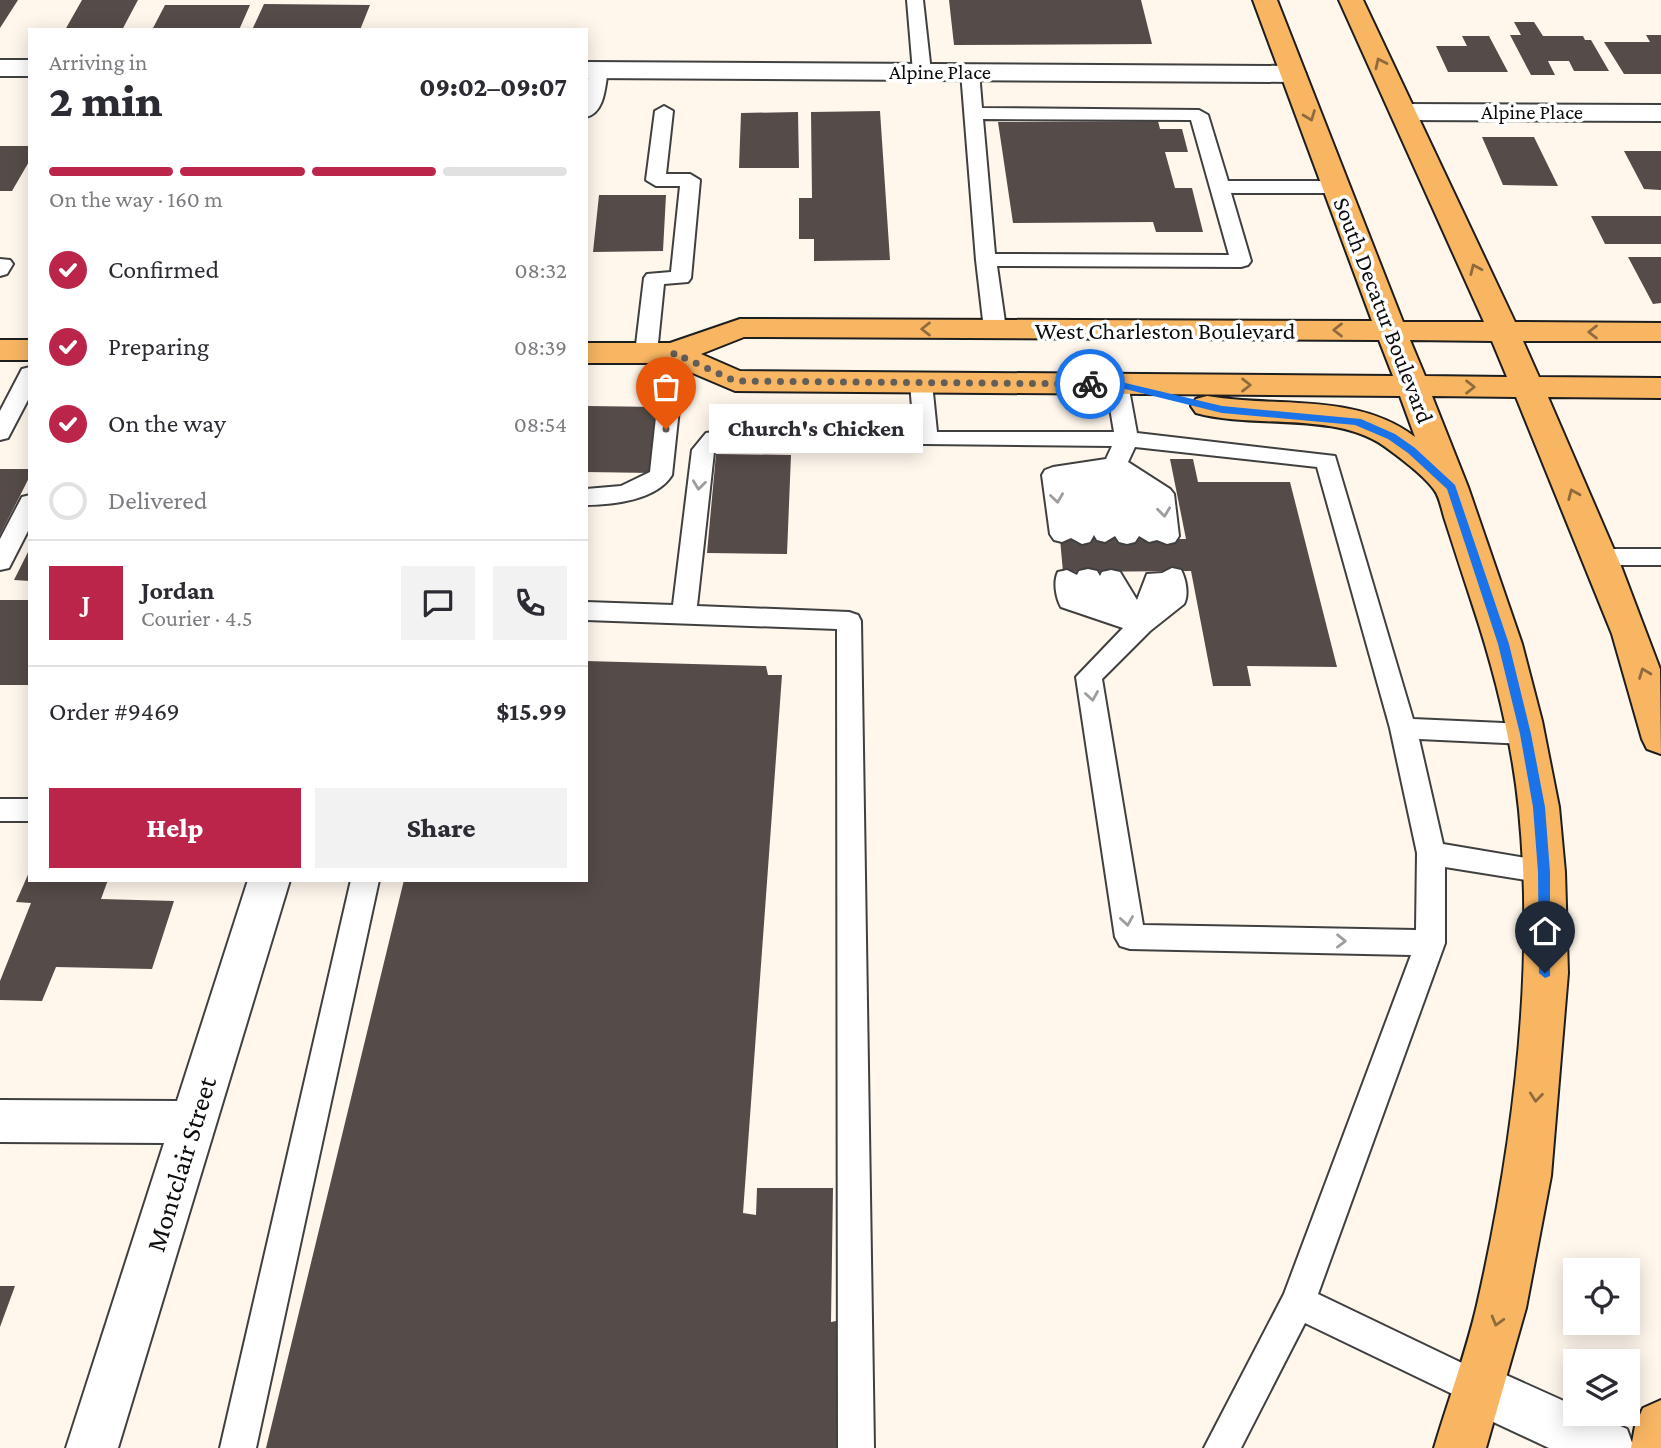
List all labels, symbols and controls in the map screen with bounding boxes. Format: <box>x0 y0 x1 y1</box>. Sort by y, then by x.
text: Arriving in <box>49 49 147 75</box>
one-way arrow <box>1375 57 1389 70</box>
street label: Alpine Place <box>889 60 991 84</box>
text: 09:02–09:07 <box>419 73 567 102</box>
text: 2 min <box>49 75 163 126</box>
street label: Alpine Place <box>1481 100 1583 124</box>
one-way arrow <box>1301 110 1315 122</box>
text: On the way · 160 m <box>49 186 223 212</box>
street label: South Decatur Boulevard <box>1328 193 1440 427</box>
icon: check <box>49 251 87 289</box>
text: Confirmed <box>108 255 219 284</box>
text: 08:32 <box>515 257 567 283</box>
one-way arrow <box>1469 264 1483 277</box>
street label: West Charleston Boulevard <box>1035 317 1296 344</box>
one-way arrow <box>921 321 931 337</box>
one-way arrow <box>1333 322 1343 338</box>
one-way arrow <box>1587 324 1598 340</box>
icon: check <box>49 328 87 366</box>
text: Preparing <box>108 332 209 361</box>
text: 08:39 <box>514 334 567 360</box>
courier <box>1055 349 1125 419</box>
pin <box>636 357 696 429</box>
icon: bike <box>1071 365 1109 403</box>
icon: bag <box>647 368 685 406</box>
one-way arrow <box>1241 377 1252 393</box>
one-way arrow <box>1465 379 1476 395</box>
callout: Church's Chicken <box>708 404 922 453</box>
icon: check <box>49 405 87 443</box>
text: On the way <box>108 409 226 438</box>
text: 08:54 <box>514 411 567 437</box>
text: Church's Chicken <box>727 415 905 441</box>
one-way arrow <box>691 480 706 491</box>
text: Delivered <box>108 486 207 515</box>
one-way arrow <box>1567 488 1581 500</box>
one-way arrow <box>1049 492 1064 503</box>
one-way arrow <box>1157 506 1172 518</box>
button: chat <box>401 566 475 640</box>
button: phone <box>493 566 567 640</box>
text: Jordan <box>141 576 215 605</box>
text: J <box>82 589 90 618</box>
text: Courier · 4.5 <box>141 605 253 631</box>
one-way arrow <box>1639 668 1653 680</box>
one-way arrow <box>1085 690 1100 702</box>
text: Order #9469 <box>49 697 180 726</box>
text: $15.99 <box>496 697 567 726</box>
button: Help <box>49 788 301 868</box>
button: Share <box>315 788 567 868</box>
pin <box>1515 901 1575 973</box>
icon: home <box>1526 912 1564 950</box>
one-way arrow <box>1119 915 1134 927</box>
one-way arrow <box>1336 934 1347 949</box>
street label: Montclair Street <box>140 1072 223 1255</box>
one-way arrow <box>1528 1091 1543 1103</box>
map controls <box>1563 1258 1640 1426</box>
button: locate <box>1563 1258 1640 1335</box>
one-way arrow <box>1491 1315 1505 1327</box>
button: layers <box>1563 1349 1640 1426</box>

